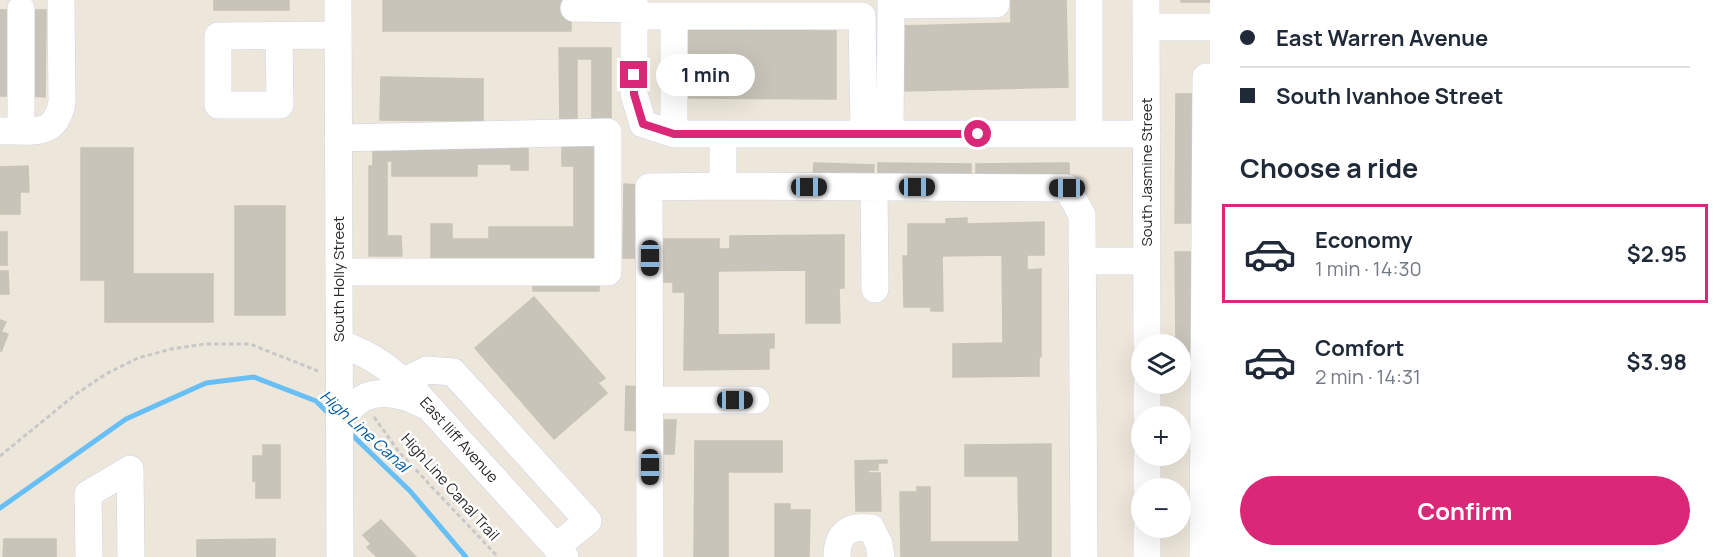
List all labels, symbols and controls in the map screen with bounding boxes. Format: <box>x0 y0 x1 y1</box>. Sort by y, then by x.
text: East Warren Avenue <box>1276 23 1488 53</box>
callout: 1 min <box>655 54 754 96</box>
route end <box>620 61 647 88</box>
text: 1 min <box>681 61 730 88</box>
text: South Ivanhoe Street <box>1276 81 1503 111</box>
street label: South Jasmine Street <box>1136 97 1157 247</box>
route start <box>964 120 991 147</box>
text: Choose a ride <box>1240 149 1418 186</box>
car <box>791 178 827 196</box>
car <box>899 178 935 196</box>
car <box>1049 179 1085 197</box>
street label: South Holly Street <box>328 216 349 342</box>
text: Economy <box>1315 225 1413 255</box>
icon: car <box>1243 227 1297 281</box>
text: $2.95 <box>1627 239 1687 269</box>
car <box>641 240 659 276</box>
text: 1 min · 14:30 <box>1315 255 1422 282</box>
text: Comfort <box>1315 333 1404 363</box>
map controls <box>1131 334 1191 538</box>
button: layers <box>1131 334 1191 394</box>
icon: car <box>1243 335 1297 389</box>
text: $3.98 <box>1627 347 1687 377</box>
text: 2 min · 14:31 <box>1315 363 1421 390</box>
water label: High Line Canal <box>316 385 416 479</box>
car <box>717 391 753 409</box>
street label: East Iliff Avenue <box>415 392 504 487</box>
button: + <box>1131 406 1191 466</box>
street label: High Line Canal Trail <box>396 428 504 545</box>
car <box>641 449 659 485</box>
button: Confirm <box>1240 476 1690 545</box>
button: − <box>1131 478 1191 538</box>

